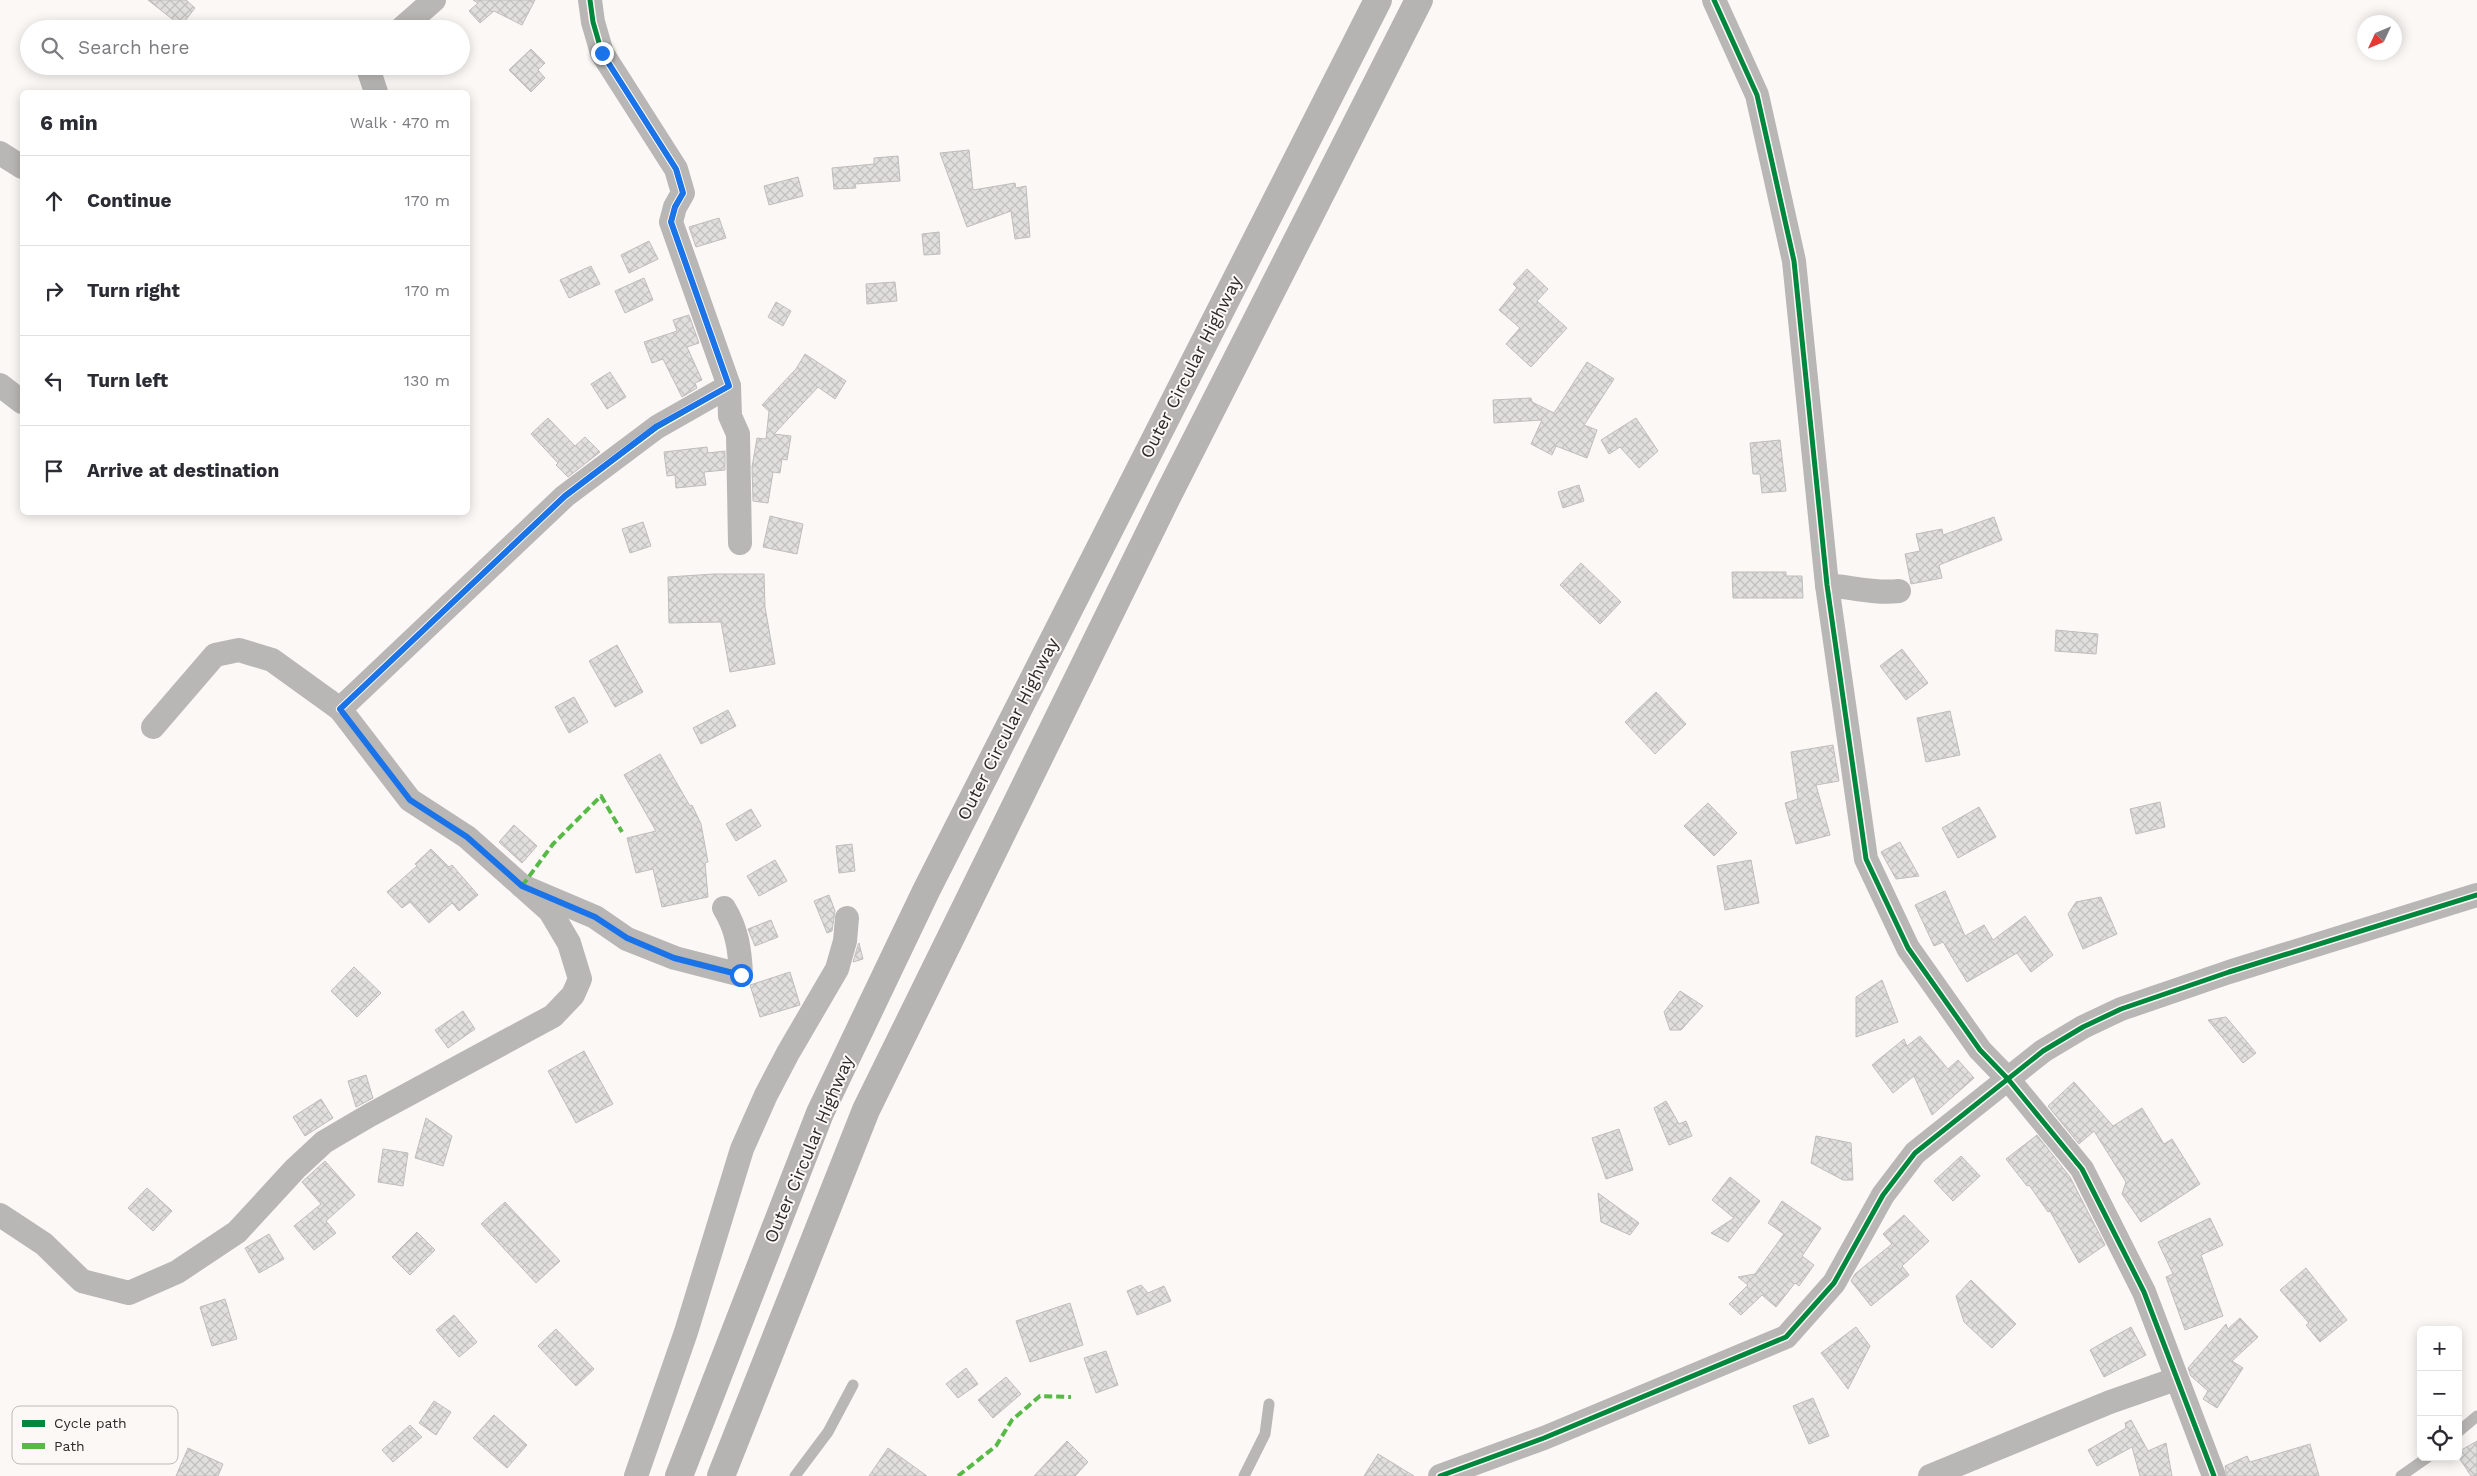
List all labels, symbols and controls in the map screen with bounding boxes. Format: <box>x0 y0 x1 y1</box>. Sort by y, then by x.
north arrow <box>2357 15 2402 60</box>
search box <box>20 20 470 75</box>
icon: search <box>38 34 66 62</box>
text: Search here <box>78 36 189 59</box>
route end <box>591 42 614 65</box>
text: 6 min <box>40 110 98 135</box>
text: Walk · 470 m <box>350 113 450 132</box>
icon: ahead <box>40 187 68 215</box>
text: Continue <box>87 189 171 212</box>
text: 170 m <box>404 191 450 210</box>
street label: Outer Circular Highway <box>1135 271 1246 462</box>
icon: right <box>40 277 68 305</box>
text: Turn right <box>87 279 180 302</box>
text: 170 m <box>404 281 450 300</box>
icon: left <box>40 367 68 395</box>
text: Turn left <box>87 369 168 392</box>
text: 130 m <box>404 371 450 390</box>
icon: arrive <box>40 457 68 485</box>
text: Arrive at destination <box>87 459 279 482</box>
street label: Outer Circular Highway <box>952 633 1063 824</box>
route start <box>730 964 753 987</box>
street label: Outer Circular Highway <box>759 1051 858 1246</box>
map controls <box>2417 1326 2462 1461</box>
button: + <box>2417 1326 2462 1371</box>
button: − <box>2417 1371 2462 1416</box>
legend <box>12 1406 178 1464</box>
text: Cycle path <box>54 1415 127 1431</box>
button: locate <box>2417 1416 2462 1461</box>
text: Path <box>54 1438 85 1454</box>

